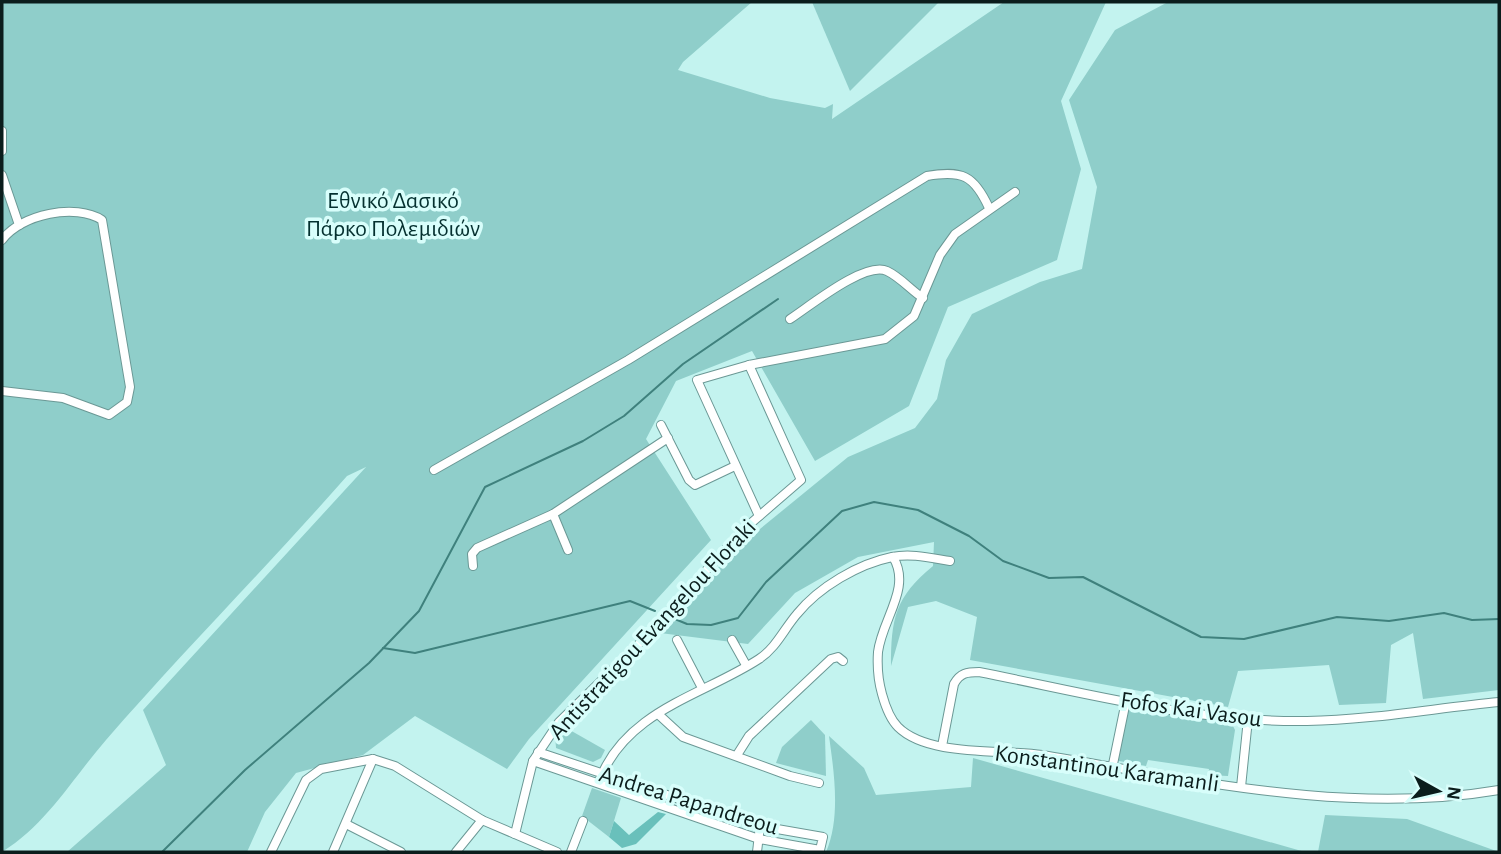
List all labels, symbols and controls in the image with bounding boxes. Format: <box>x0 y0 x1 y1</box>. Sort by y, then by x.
park label: Εθνικό Δασικό Πάρκο Πολεμιδιών <box>306 189 480 241</box>
street label: Antistratigou Evangelou Floraki <box>545 515 761 744</box>
street label: Fofos Kai Vasou <box>1119 688 1263 732</box>
street label: Konstantinou Karamanli <box>993 741 1221 797</box>
north arrow <box>1403 756 1473 826</box>
street label: Andrea Papandreou <box>596 762 781 840</box>
text: N <box>1443 785 1464 801</box>

